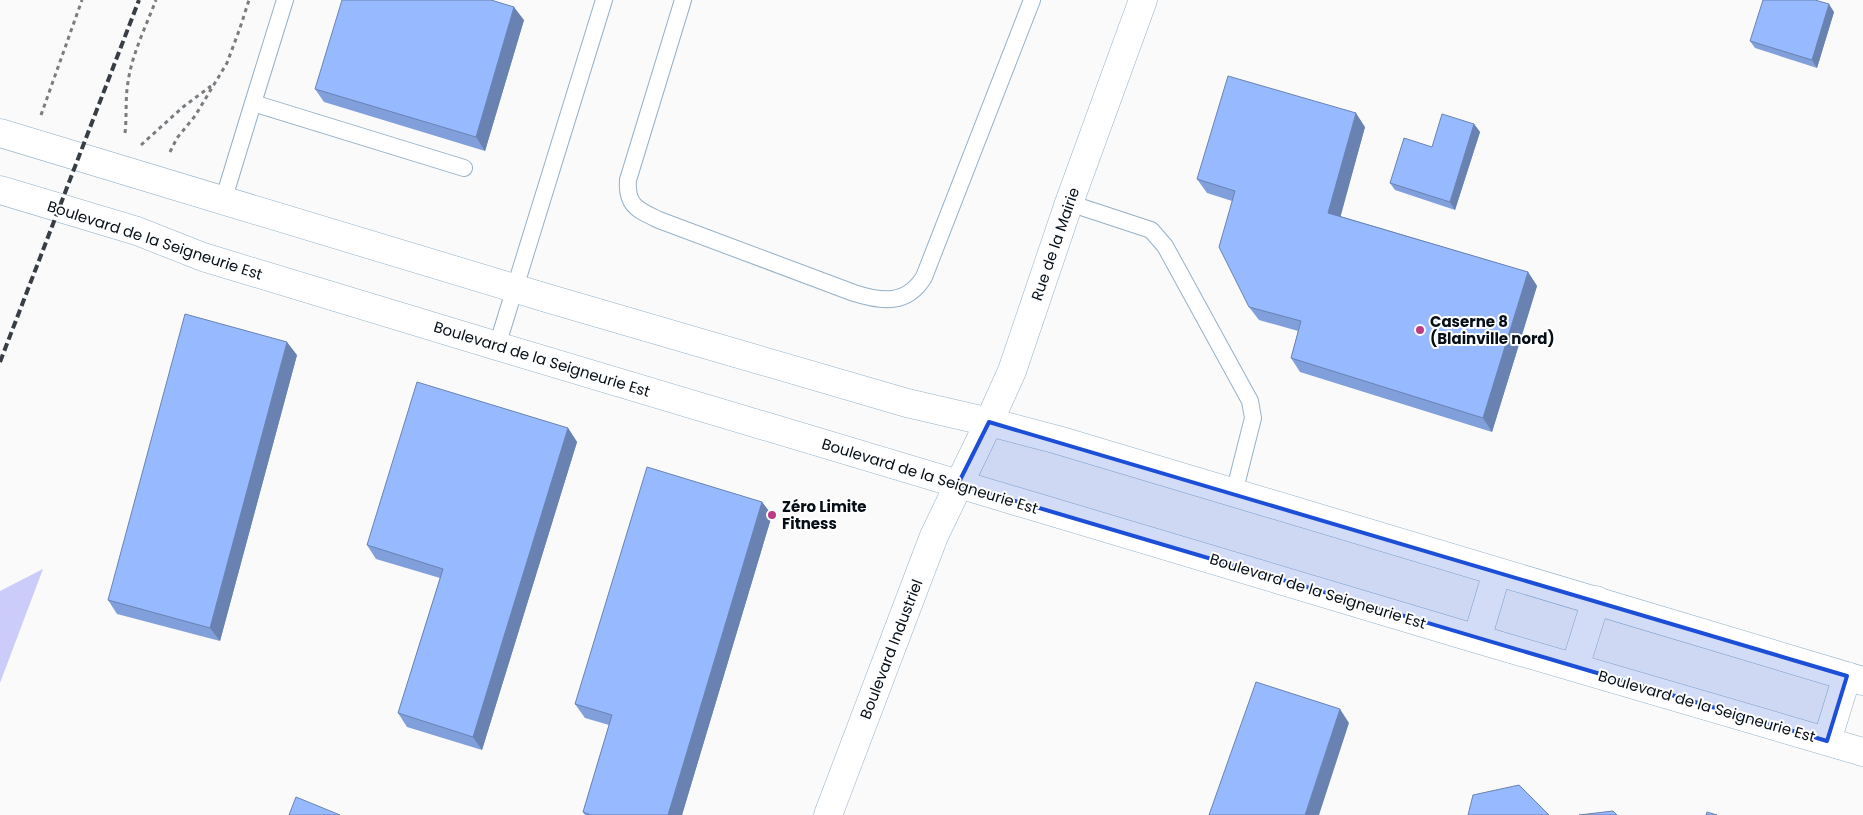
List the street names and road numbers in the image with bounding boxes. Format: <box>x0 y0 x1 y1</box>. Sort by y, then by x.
street label: Rue de la Mairie <box>1026 184 1084 304</box>
street label: Boulevard de la Seigneurie Est <box>45 195 265 285</box>
street label: Boulevard de la Seigneurie Est <box>431 316 653 402</box>
street label: Boulevard de la Seigneurie Est <box>819 433 1041 519</box>
street label: Boulevard de la Seigneurie Est <box>1207 548 1429 634</box>
street label: Boulevard Industriel <box>855 576 927 722</box>
street label: Boulevard de la Seigneurie Est <box>1596 665 1818 747</box>

